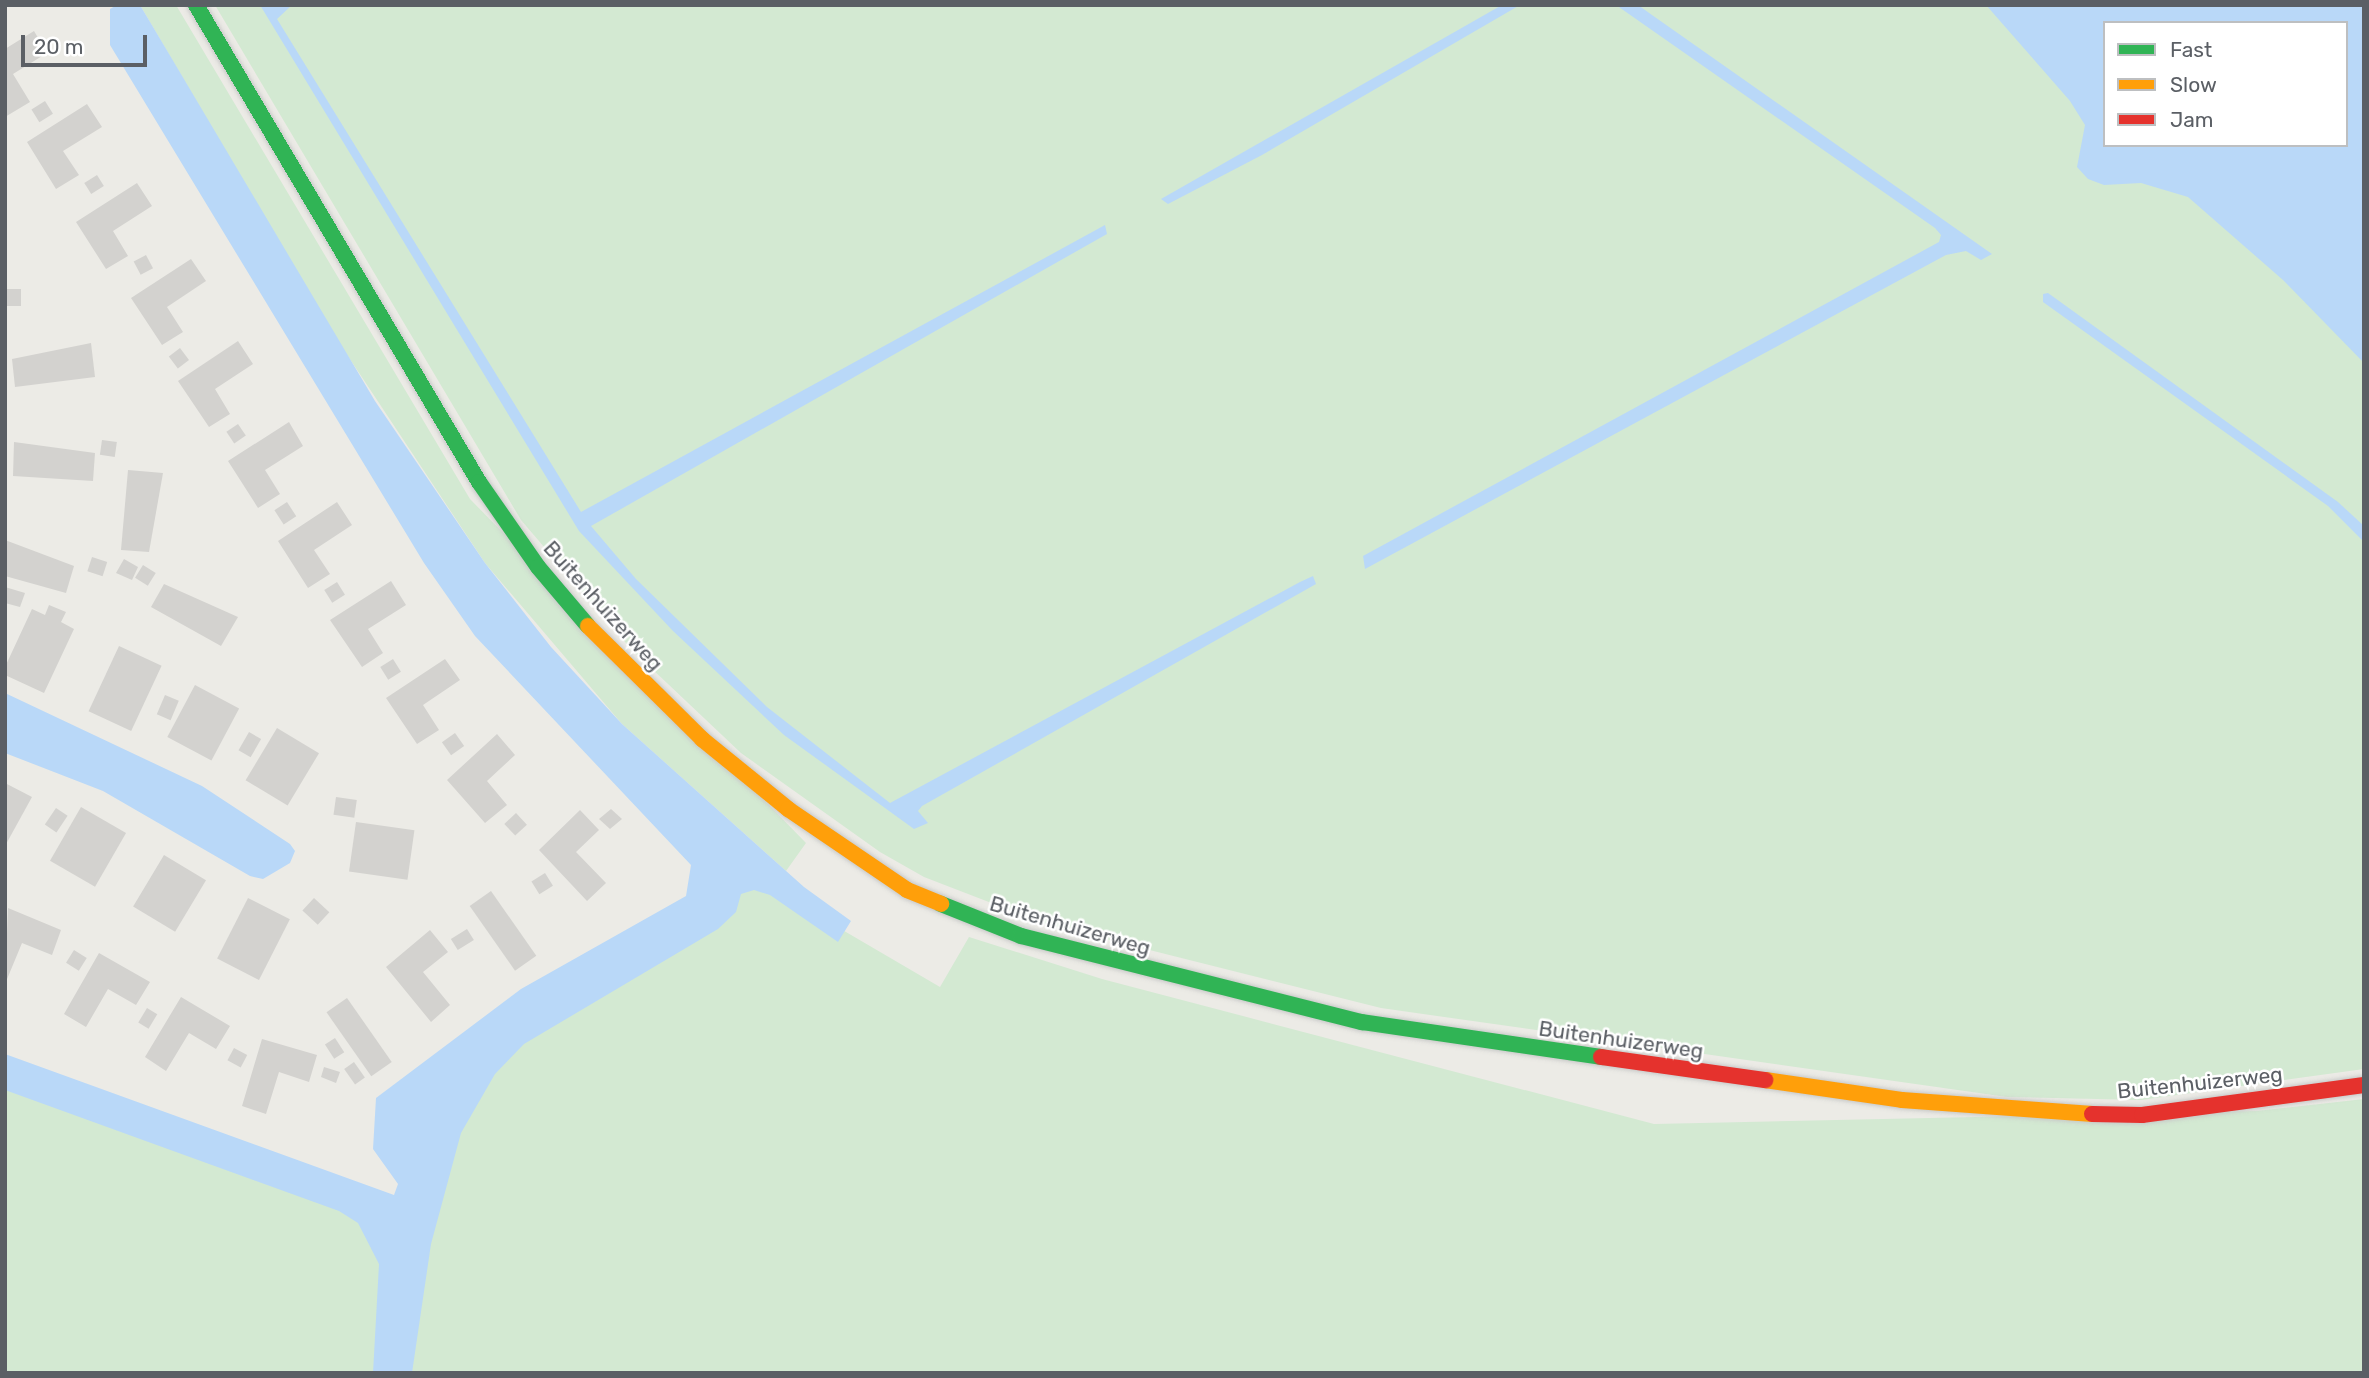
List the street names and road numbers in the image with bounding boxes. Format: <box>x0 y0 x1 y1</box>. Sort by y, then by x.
street label: Buitenhuizerweg <box>538 536 668 676</box>
street label: Buitenhuizerweg <box>987 891 1153 961</box>
street label: Buitenhuizerweg <box>1537 1016 1705 1064</box>
street label: Buitenhuizerweg <box>2116 1062 2284 1104</box>

